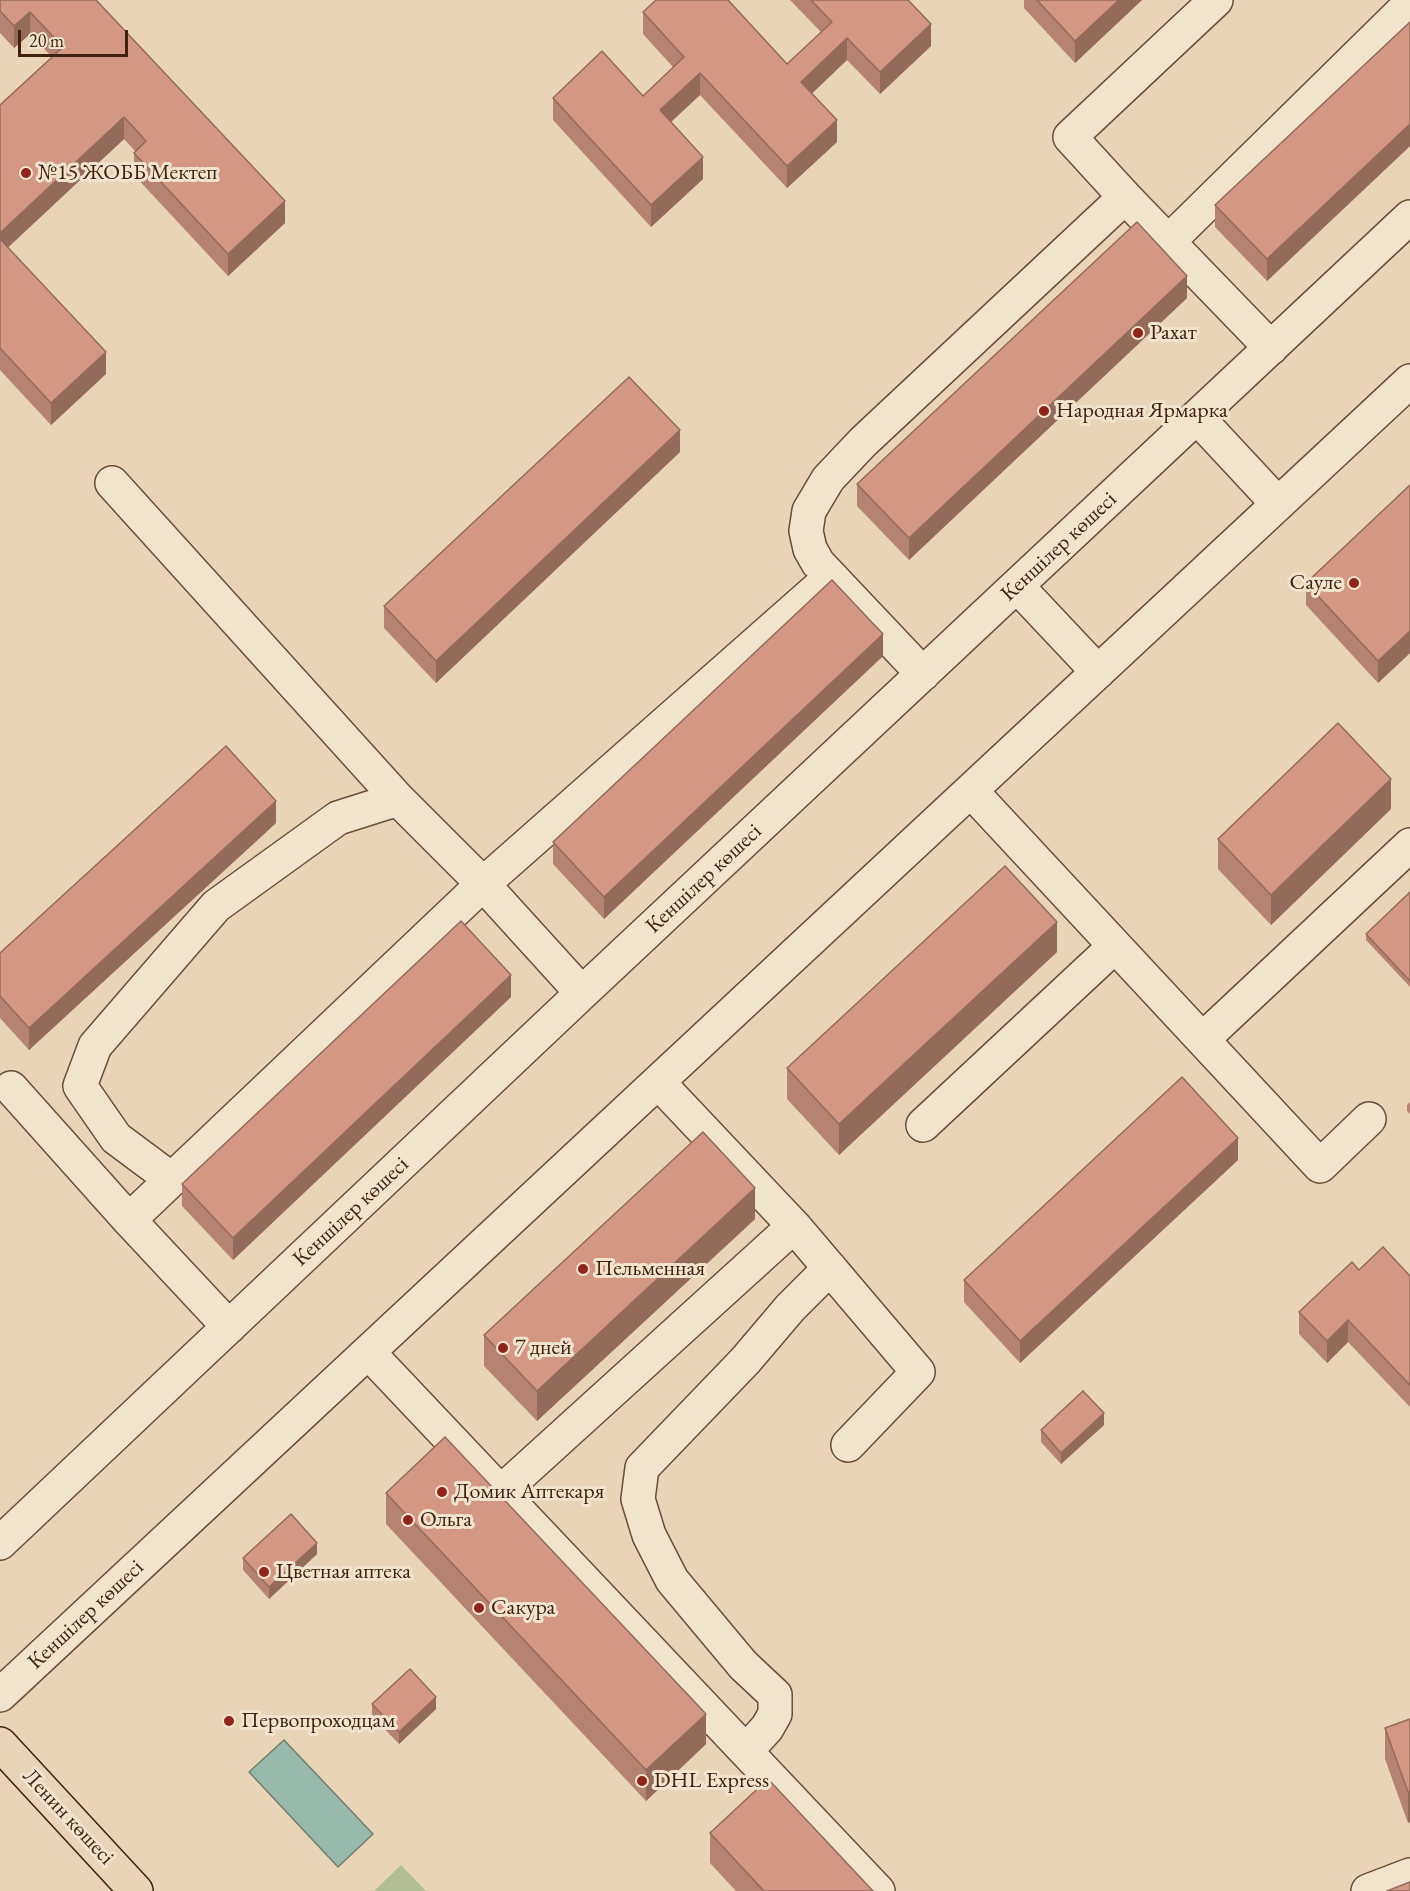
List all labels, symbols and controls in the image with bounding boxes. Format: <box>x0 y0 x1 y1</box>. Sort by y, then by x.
scale bar <box>21 18 130 56</box>
text: 20 m <box>29 29 64 52</box>
place label: №15 ЖОББ Мектеп <box>38 160 217 186</box>
marker: №15 ЖОББ Мектеп <box>19 166 33 180</box>
place label: Рахат <box>1150 320 1197 346</box>
marker: Рахат <box>1131 326 1145 340</box>
place label: Народная Ярмарка <box>1056 398 1228 424</box>
marker: Народная Ярмарка <box>1037 404 1051 418</box>
street label: Кеншілер көшесі <box>996 487 1122 607</box>
place label: Сауле <box>1290 570 1342 596</box>
marker: Сауле <box>1347 576 1361 590</box>
street label: Кеншілер көшесі <box>641 819 767 939</box>
street label: Кеншілер көшесі <box>288 1152 414 1272</box>
place label: Пельменная <box>595 1256 705 1282</box>
marker: Пельменная <box>576 1262 590 1276</box>
place label: 7 дней <box>515 1335 572 1361</box>
marker: 7 дней <box>496 1341 510 1355</box>
place label: Домик Аптекаря <box>454 1479 604 1505</box>
marker: Домик Аптекаря <box>435 1485 449 1499</box>
place label: Ольга <box>420 1507 472 1533</box>
marker: Ольга <box>401 1513 415 1527</box>
street label: Кеншілер көшесі <box>23 1555 149 1675</box>
place label: Цветная аптека <box>276 1559 411 1585</box>
marker: Цветная аптека <box>257 1565 271 1579</box>
place label: Сакура <box>491 1595 555 1621</box>
marker: Сакура <box>472 1601 486 1615</box>
place label: Первопроходцам <box>241 1708 395 1734</box>
marker: Первопроходцам <box>222 1714 236 1728</box>
street label: Ленин көшесі <box>17 1763 119 1871</box>
place label: DHL Express <box>654 1768 769 1794</box>
marker: DHL Express <box>635 1774 649 1788</box>

